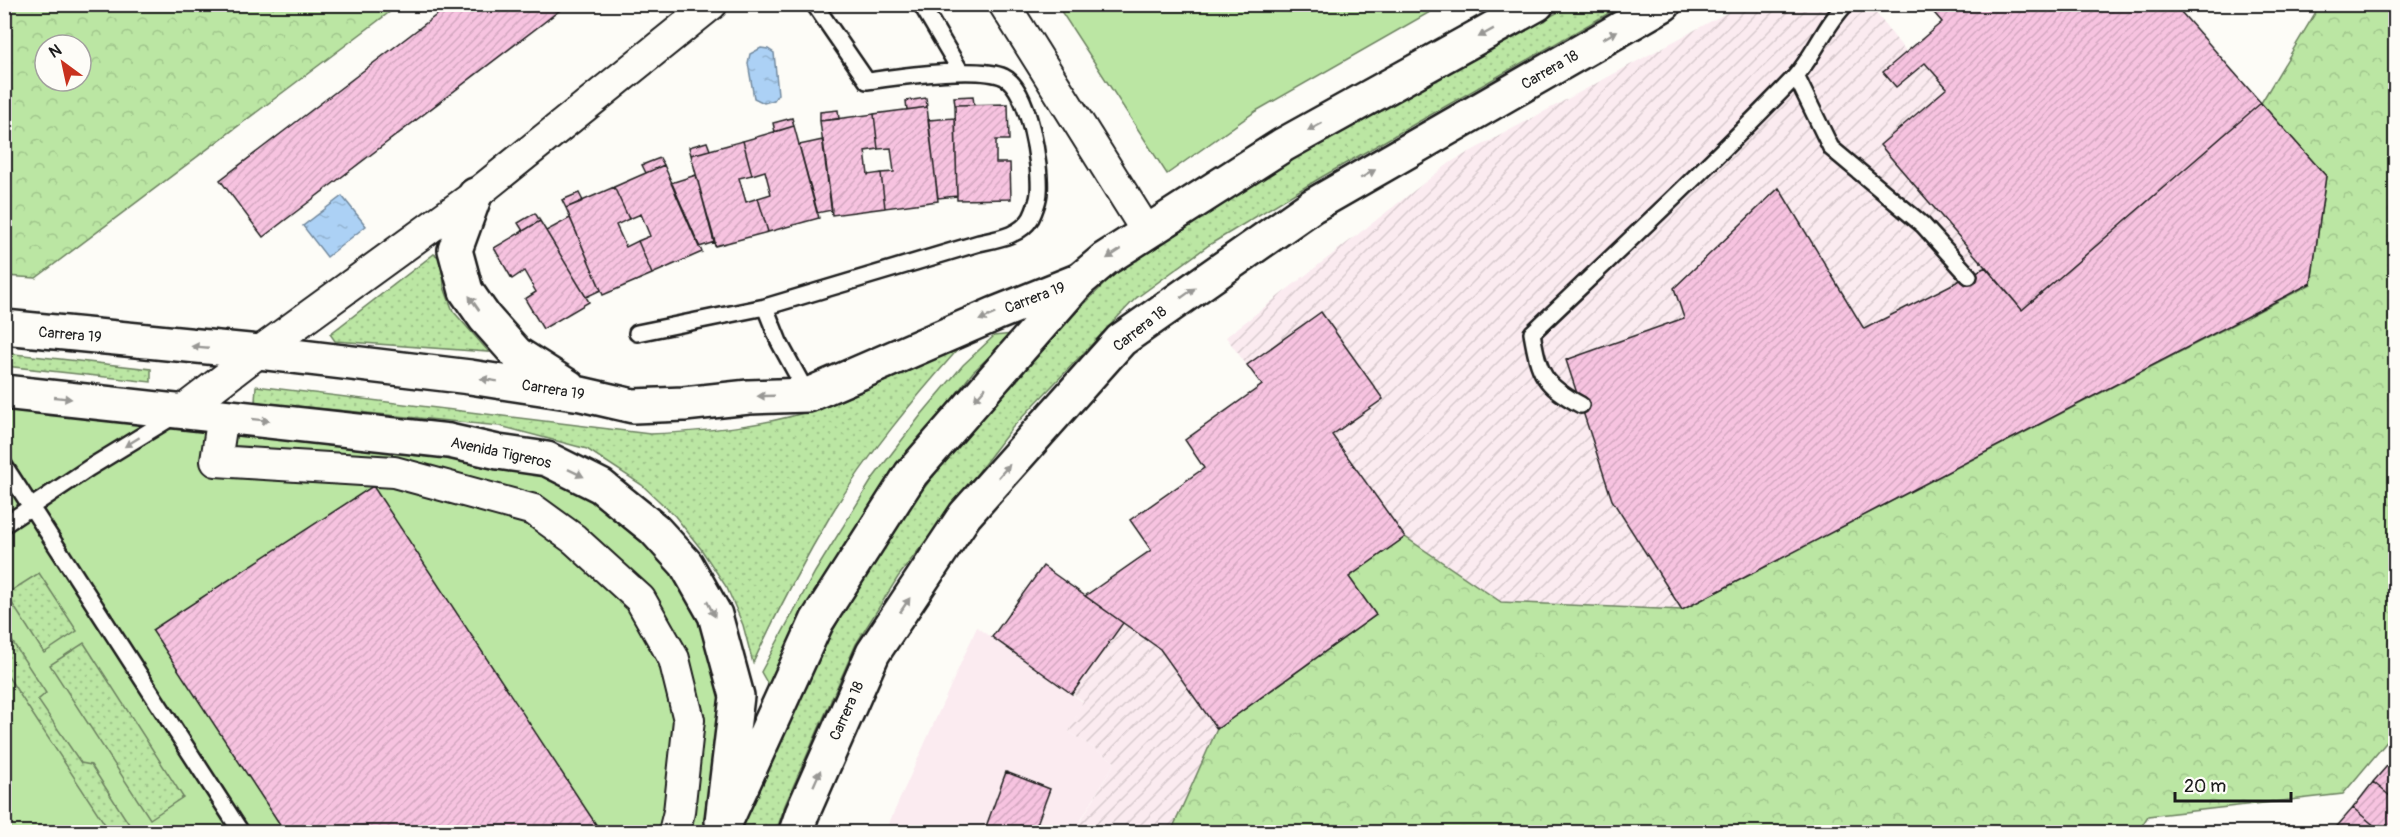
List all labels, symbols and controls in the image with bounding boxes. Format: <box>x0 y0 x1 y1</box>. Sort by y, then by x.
one-way arrow <box>1477 28 1494 38</box>
one-way arrow <box>1602 30 1618 41</box>
north arrow <box>33 33 93 93</box>
text: N <box>45 40 66 63</box>
street label: Carrera 18 <box>1518 46 1582 94</box>
one-way arrow <box>1306 122 1323 132</box>
one-way arrow <box>1360 168 1376 179</box>
one-way arrow <box>1106 248 1123 259</box>
street label: Carrera 19 <box>1002 278 1068 318</box>
one-way arrow <box>1180 288 1196 299</box>
one-way arrow <box>468 295 480 311</box>
street label: Carrera 18 <box>1109 302 1171 356</box>
one-way arrow <box>977 312 995 322</box>
street label: Carrera 19 <box>38 323 102 347</box>
one-way arrow <box>191 342 210 351</box>
one-way arrow <box>480 376 499 385</box>
street label: Carrera 19 <box>520 376 586 404</box>
one-way arrow <box>974 386 987 402</box>
one-way arrow <box>756 392 775 401</box>
one-way arrow <box>53 393 72 403</box>
one-way arrow <box>251 415 270 424</box>
street label: Avenida Tigreros <box>449 433 553 473</box>
one-way arrow <box>124 436 140 447</box>
one-way arrow <box>997 464 1010 479</box>
one-way arrow <box>567 469 584 478</box>
one-way arrow <box>899 597 911 613</box>
one-way arrow <box>706 600 715 617</box>
street label: Carrera 18 <box>825 678 869 744</box>
scale bar <box>2175 765 2290 803</box>
one-way arrow <box>813 769 823 787</box>
text: 20 m <box>2184 775 2226 798</box>

